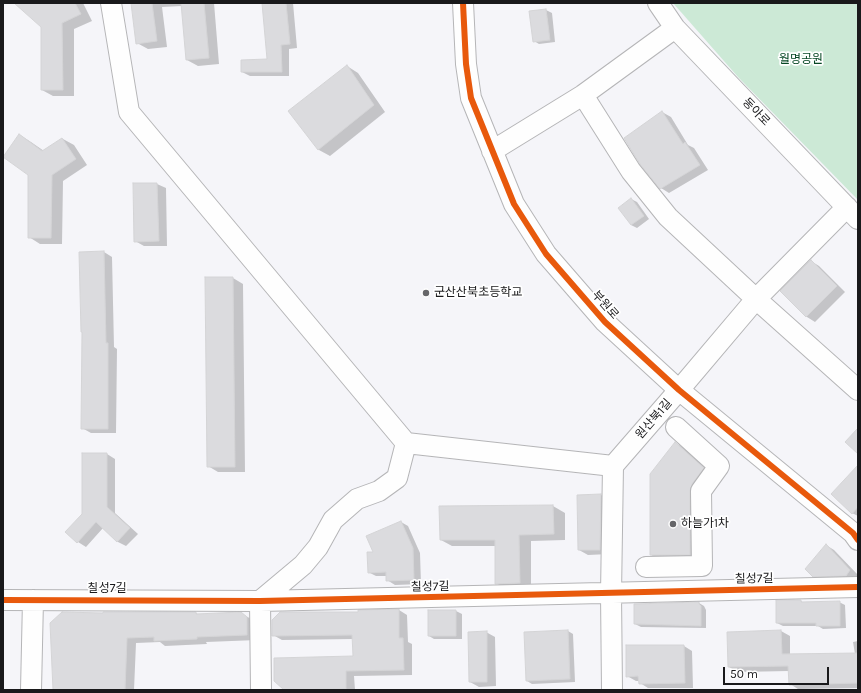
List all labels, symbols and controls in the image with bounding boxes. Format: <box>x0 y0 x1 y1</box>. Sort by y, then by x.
park label: 월명공원 <box>779 53 823 67</box>
street label: 동아로 <box>739 95 773 129</box>
place label: 군산산북초등학교 <box>434 286 522 300</box>
marker: 군산산북초등학교 <box>421 288 431 298</box>
street label: 부원로 <box>589 288 621 322</box>
street label: 원산북1길 <box>633 396 675 442</box>
place label: 하늘가1차 <box>681 517 729 531</box>
marker: 하늘가1차 <box>668 519 678 529</box>
street label: 칠성7길 <box>735 571 773 587</box>
street label: 칠성7길 <box>411 579 449 595</box>
street label: 칠성7길 <box>88 582 126 596</box>
scale bar <box>725 659 831 685</box>
text: 50 m <box>730 667 758 681</box>

